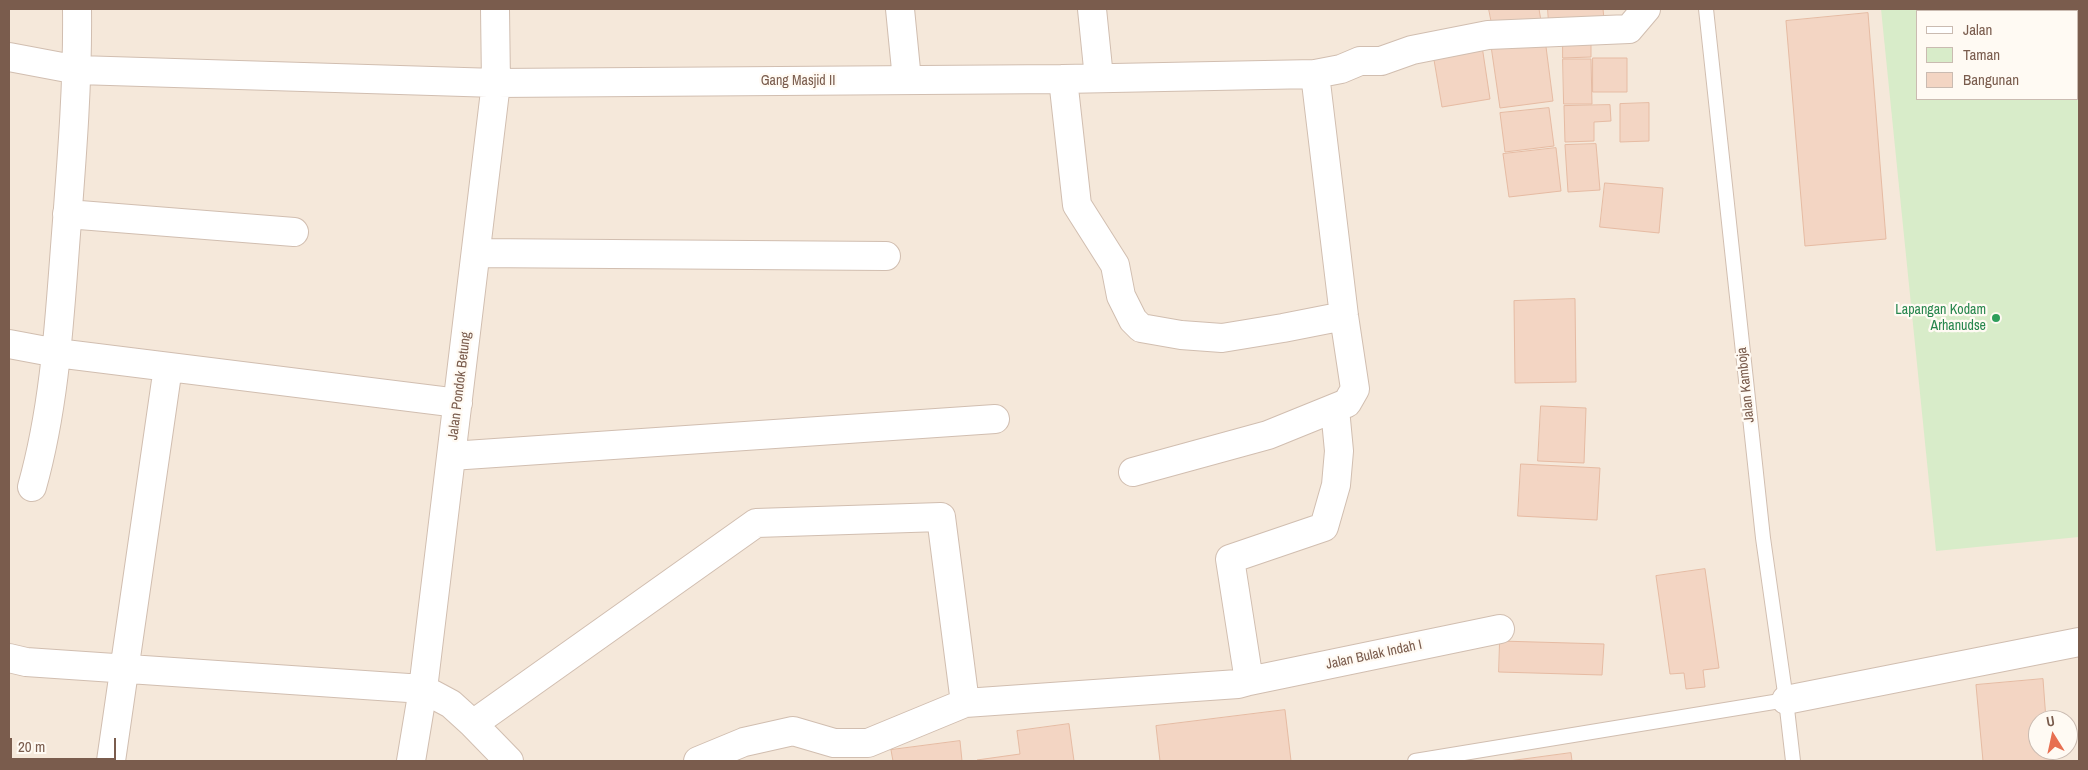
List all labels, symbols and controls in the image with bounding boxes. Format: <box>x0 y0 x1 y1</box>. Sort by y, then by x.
legend <box>1916 10 2078 100</box>
text: Jalan <box>1963 19 1992 40</box>
text: Taman <box>1963 44 2000 65</box>
text: Bangunan <box>1963 69 2019 90</box>
street label: Gang Masjid II <box>761 73 835 89</box>
place label: Lapangan Kodam Arhanudse <box>1895 302 1986 334</box>
marker: Lapangan Kodam Arhanudse <box>1990 312 2002 324</box>
street label: Jalan Pondok Betung <box>445 331 475 441</box>
street label: Jalan Kamboja <box>1734 346 1758 424</box>
street label: Jalan Bulak Indah I <box>1324 637 1424 673</box>
north arrow <box>2028 710 2078 760</box>
text: U <box>2045 712 2056 731</box>
scale bar <box>12 728 119 760</box>
text: 20 m <box>18 736 45 757</box>

